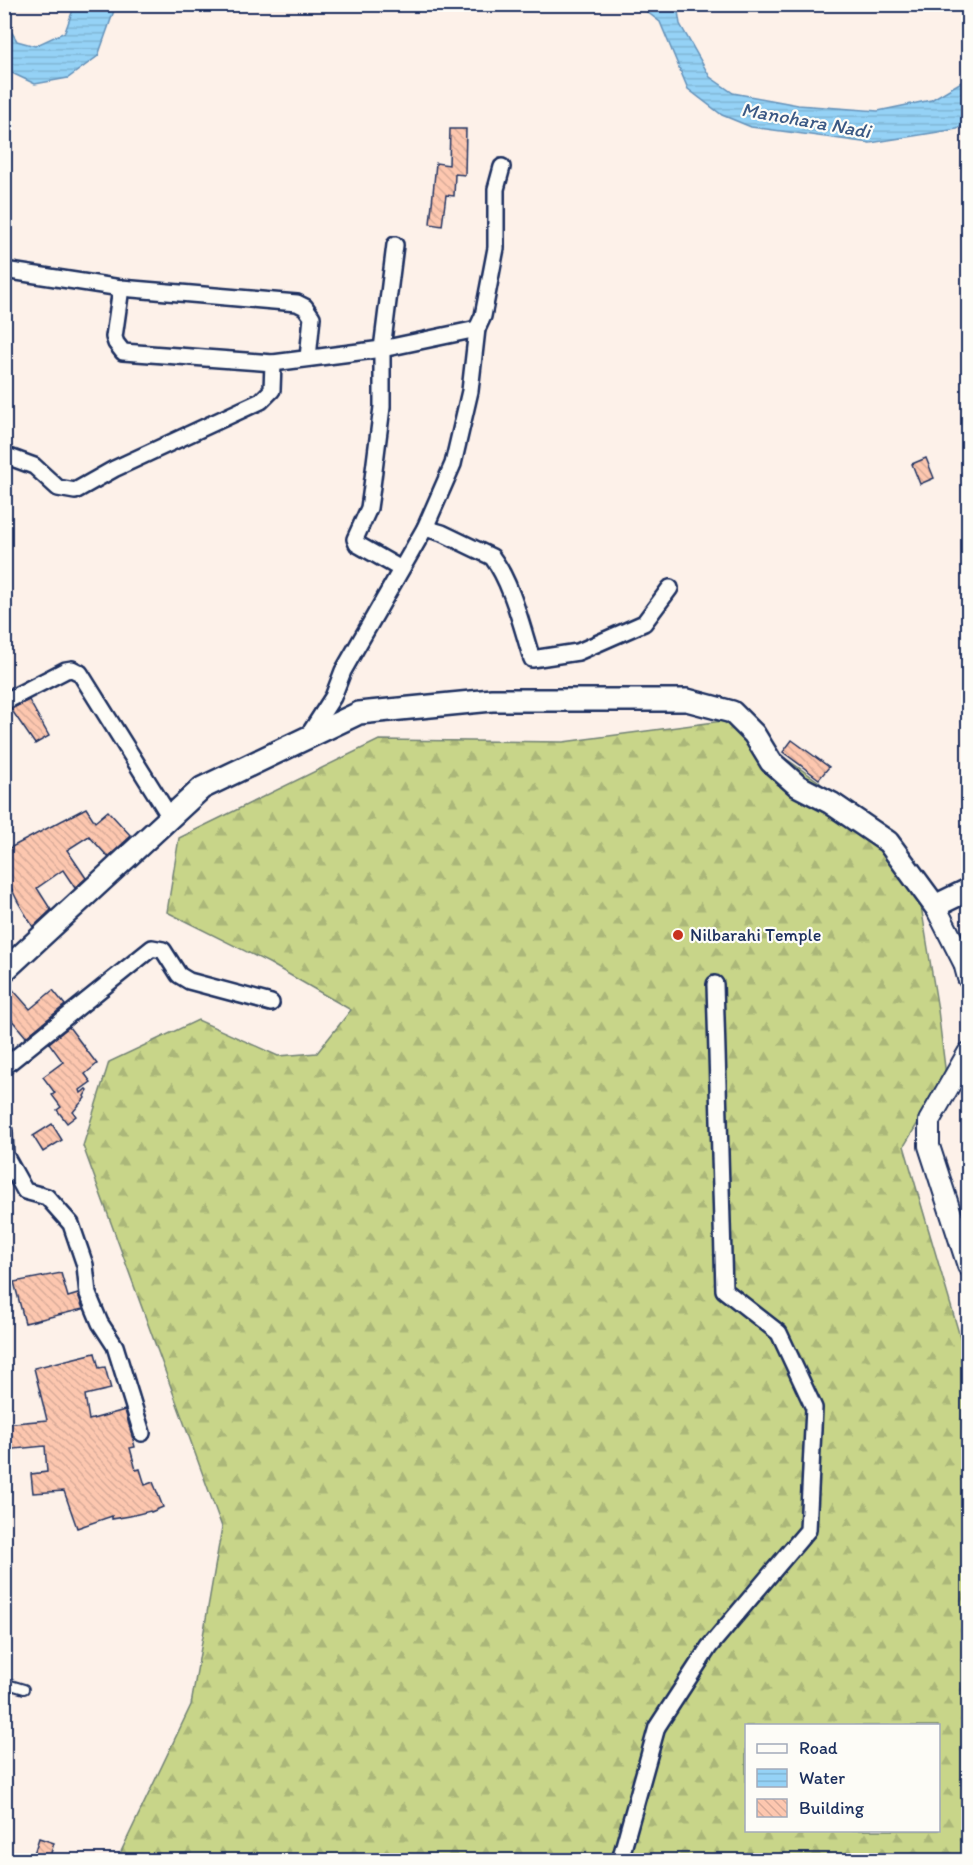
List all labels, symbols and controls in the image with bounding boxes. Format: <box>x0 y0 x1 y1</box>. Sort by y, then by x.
water label: Manohara Nadi <box>740 97 874 143</box>
place label: Nilbarahi Temple <box>690 924 821 946</box>
marker: Nilbarahi Temple <box>671 928 685 942</box>
legend <box>745 1724 940 1832</box>
text: Road <box>799 1737 838 1759</box>
text: Water <box>799 1767 845 1789</box>
text: Building <box>799 1797 865 1819</box>

